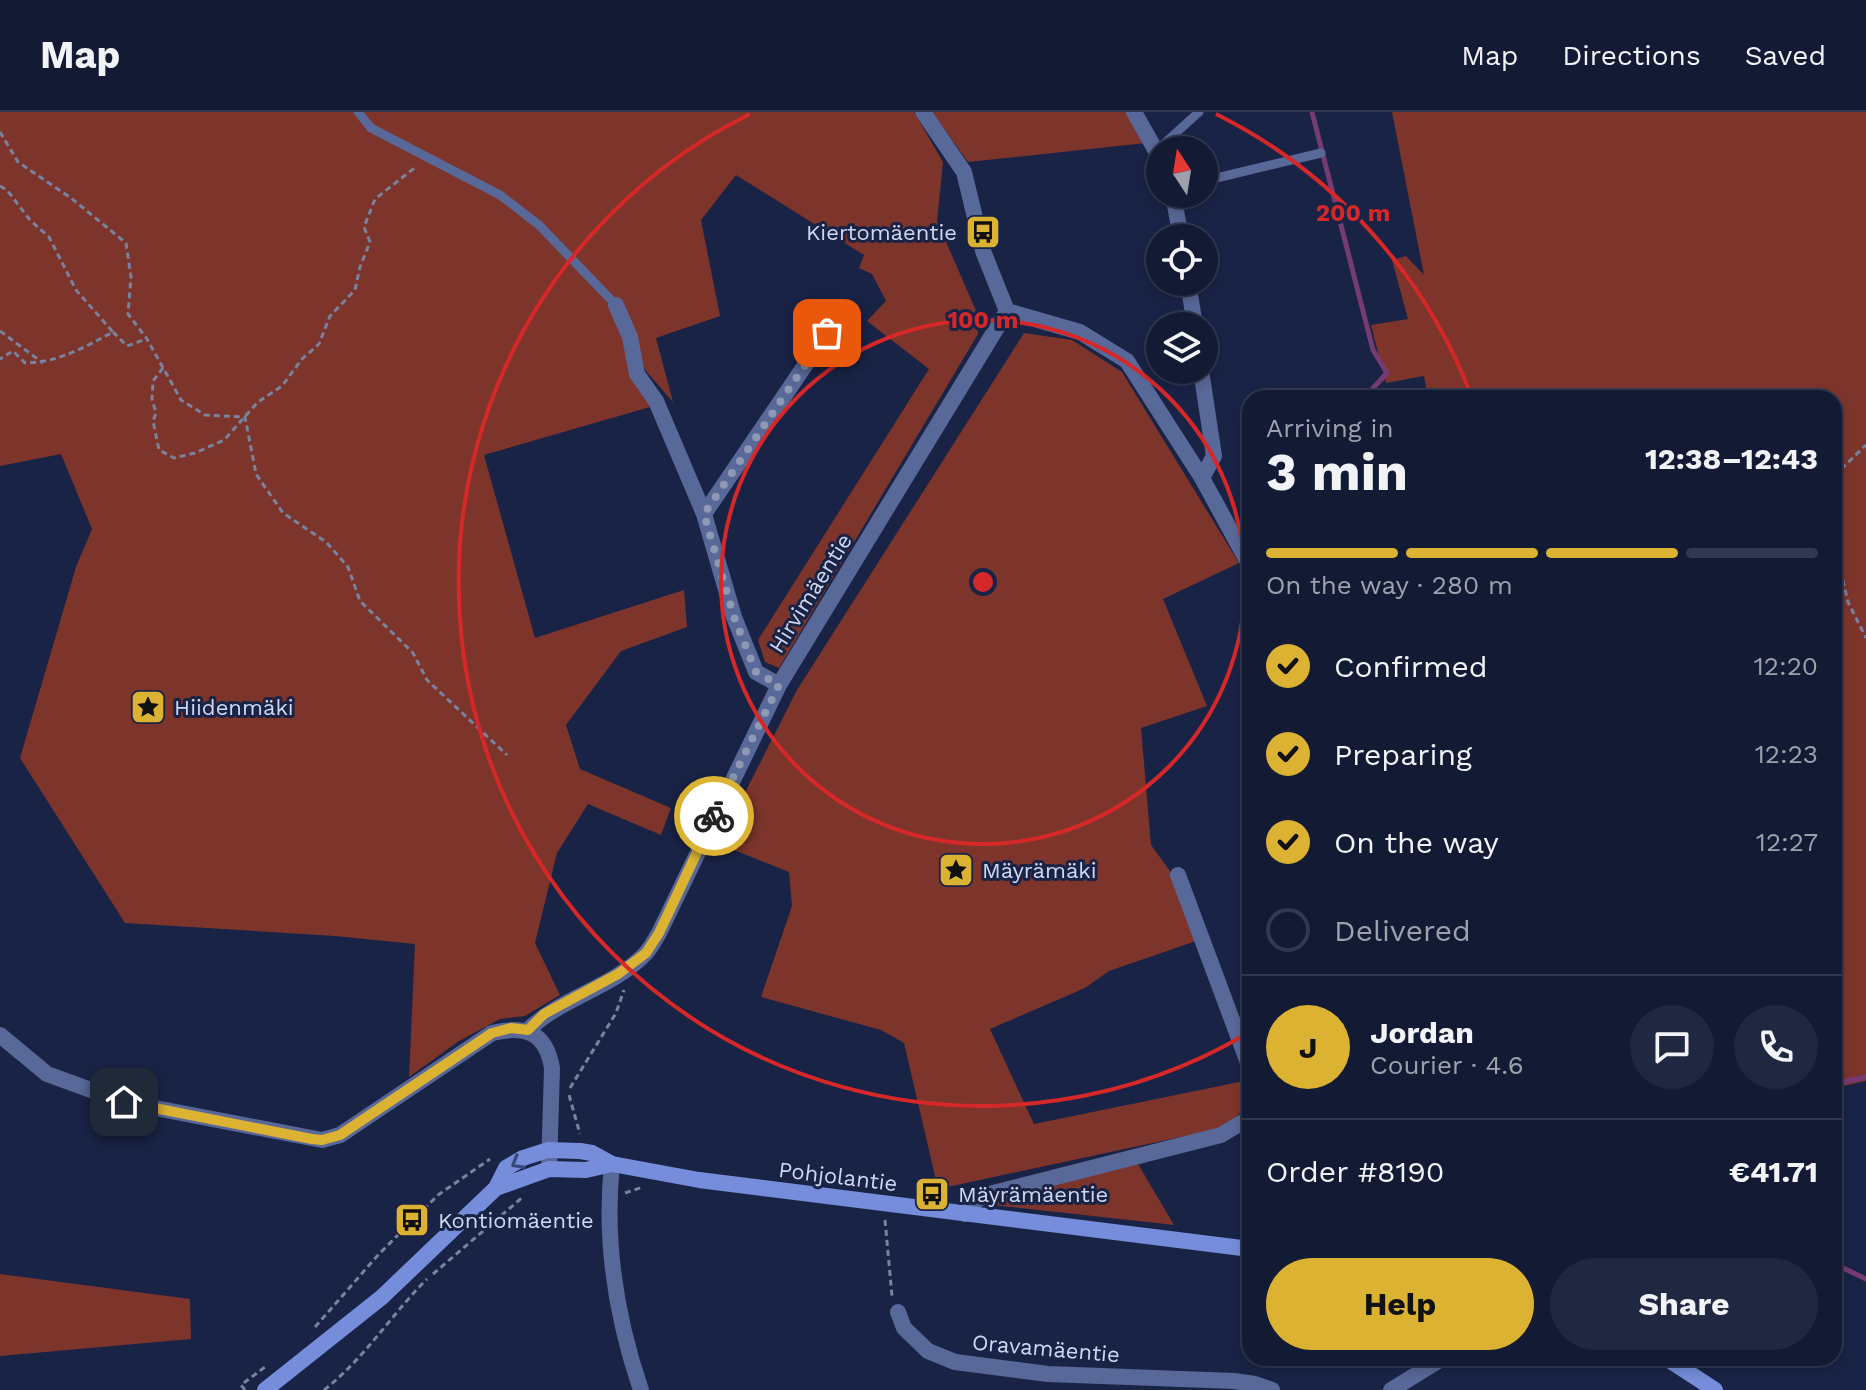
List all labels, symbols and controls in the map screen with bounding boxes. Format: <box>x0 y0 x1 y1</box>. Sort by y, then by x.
text: Map <box>40 33 120 77</box>
text: Map <box>1461 39 1518 72</box>
text: Directions <box>1562 39 1701 72</box>
text: Saved <box>1745 39 1826 72</box>
north arrow <box>1146 136 1218 208</box>
map controls <box>1146 136 1218 384</box>
text: 200 m <box>1316 199 1390 227</box>
bus stop icon: Kiertomäentie <box>964 213 1002 251</box>
place label: Kiertomäentie <box>806 220 957 245</box>
button: locate <box>1146 224 1218 296</box>
pin <box>793 299 861 367</box>
text: 100 m <box>948 306 1018 334</box>
icon: bag <box>805 311 849 355</box>
button: layers <box>1146 312 1218 384</box>
text: Arriving in <box>1266 413 1394 443</box>
text: 12:38–12:43 <box>1645 441 1818 476</box>
text: 3 min <box>1266 442 1408 503</box>
street label: Hirvimäentie <box>764 529 857 657</box>
centre of rings <box>969 568 997 596</box>
text: On the way · 280 m <box>1266 570 1513 600</box>
icon: check <box>1266 644 1310 688</box>
text: Confirmed <box>1334 649 1488 684</box>
text: 12:20 <box>1754 651 1818 681</box>
place icon: Hiidenmäki <box>129 688 167 726</box>
place label: Hiidenmäki <box>174 695 294 720</box>
icon: check <box>1266 732 1310 776</box>
text: Preparing <box>1334 737 1472 772</box>
text: 12:23 <box>1755 739 1818 769</box>
courier <box>674 776 754 856</box>
icon: bike <box>692 794 736 838</box>
icon: check <box>1266 820 1310 864</box>
text: On the way <box>1334 825 1499 860</box>
text: 12:27 <box>1756 827 1818 857</box>
place icon: Mäyrämäki <box>937 851 975 889</box>
place label: Mäyrämäki <box>982 858 1097 883</box>
text: Delivered <box>1334 913 1471 948</box>
button: chat <box>1630 1005 1714 1089</box>
button: phone <box>1734 1005 1818 1089</box>
text: Jordan <box>1370 1015 1474 1050</box>
text: J <box>1299 1030 1317 1065</box>
text: Courier · 4.6 <box>1370 1050 1524 1080</box>
pin <box>90 1068 158 1136</box>
icon: home <box>102 1080 146 1124</box>
one-way arrow <box>511 1153 526 1169</box>
text: Order #8190 <box>1266 1154 1444 1189</box>
text: €41.71 <box>1729 1154 1818 1189</box>
street label: Pohjolantie <box>777 1157 899 1196</box>
bus stop icon: Mäyrämäentie <box>913 1175 951 1213</box>
place label: Mäyrämäentie <box>958 1182 1108 1207</box>
bus stop icon: Kontiomäentie <box>393 1201 431 1239</box>
place label: Kontiomäentie <box>438 1208 594 1233</box>
button: Help <box>1266 1258 1534 1350</box>
button: Share <box>1550 1258 1818 1350</box>
street label: Oravamäentie <box>971 1330 1121 1367</box>

